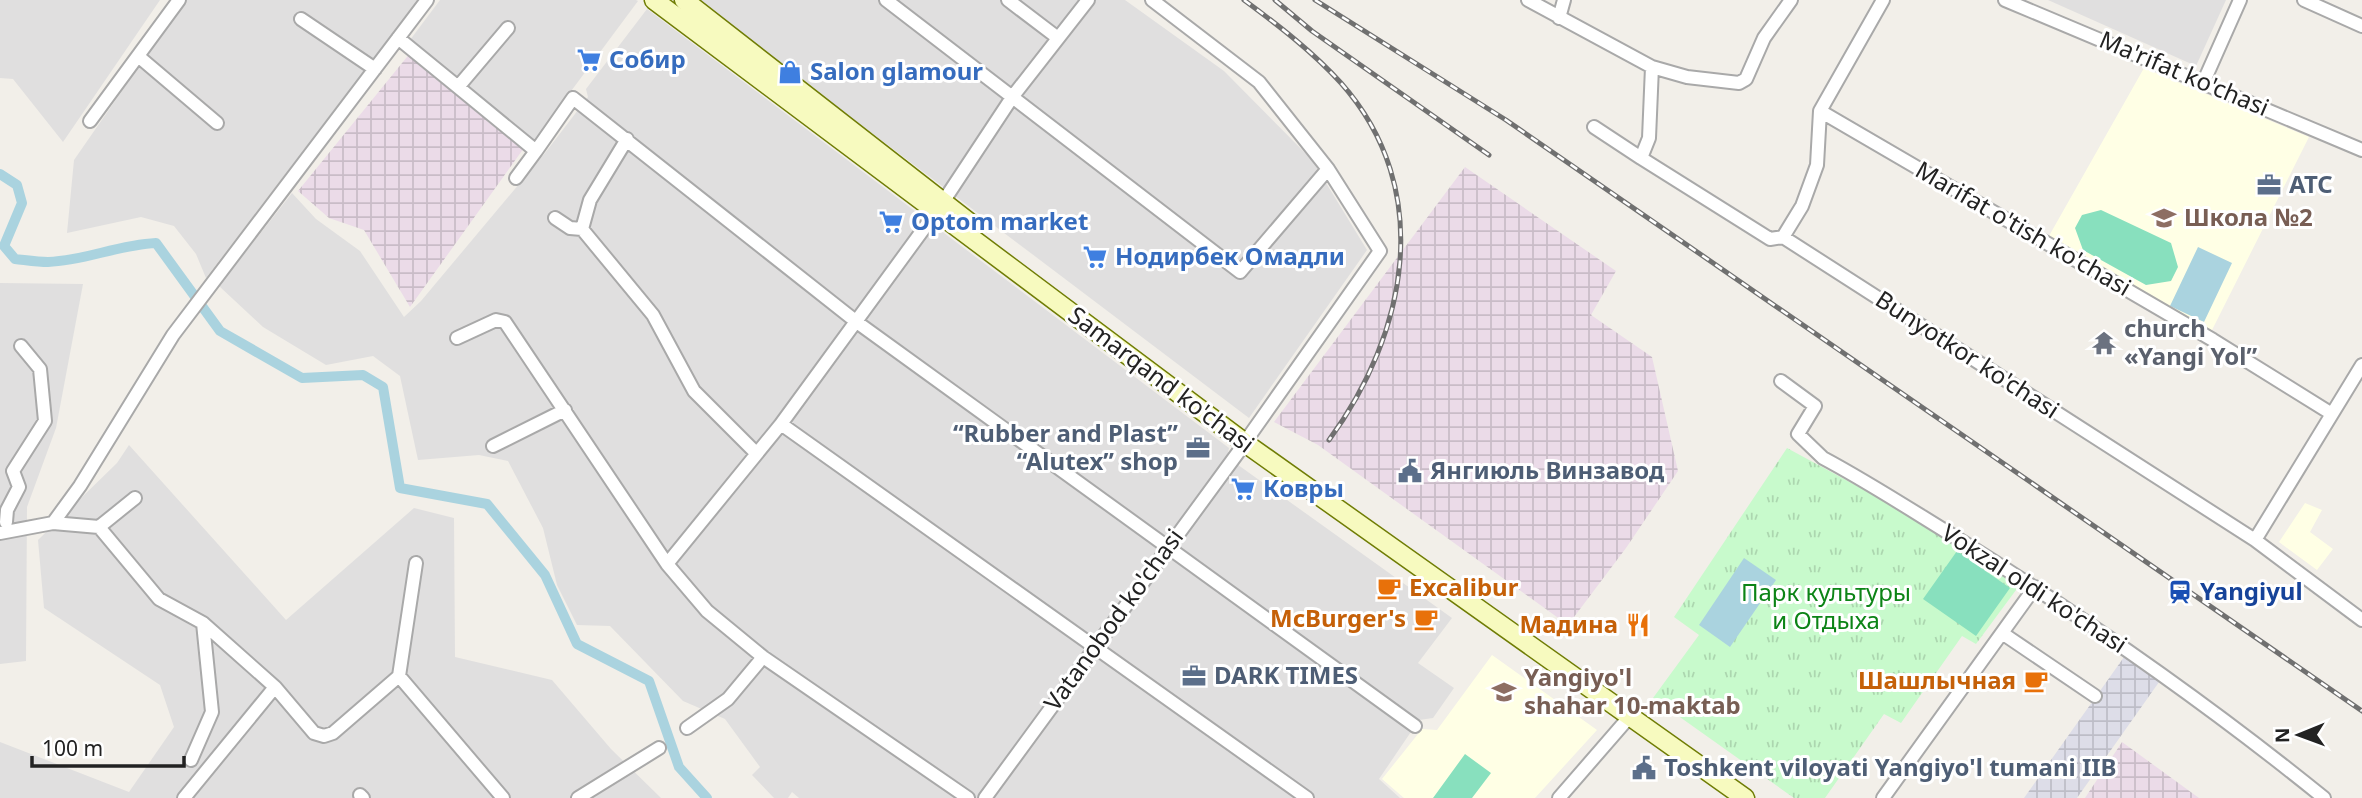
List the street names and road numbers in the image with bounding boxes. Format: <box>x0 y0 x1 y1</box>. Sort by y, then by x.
street label: Ma'rifat ko'chasi <box>2095 22 2274 123</box>
street label: Marifat o'tish ko'chasi <box>1910 153 2137 303</box>
street label: Bunyotkor ko'chasi <box>1870 282 2066 426</box>
street label: Samarqand ko'chasi <box>1062 298 1262 460</box>
street label: Vokzal oldi ko'chasi <box>1936 515 2134 660</box>
street label: Vatanobod ko'chasi <box>1035 521 1190 717</box>

